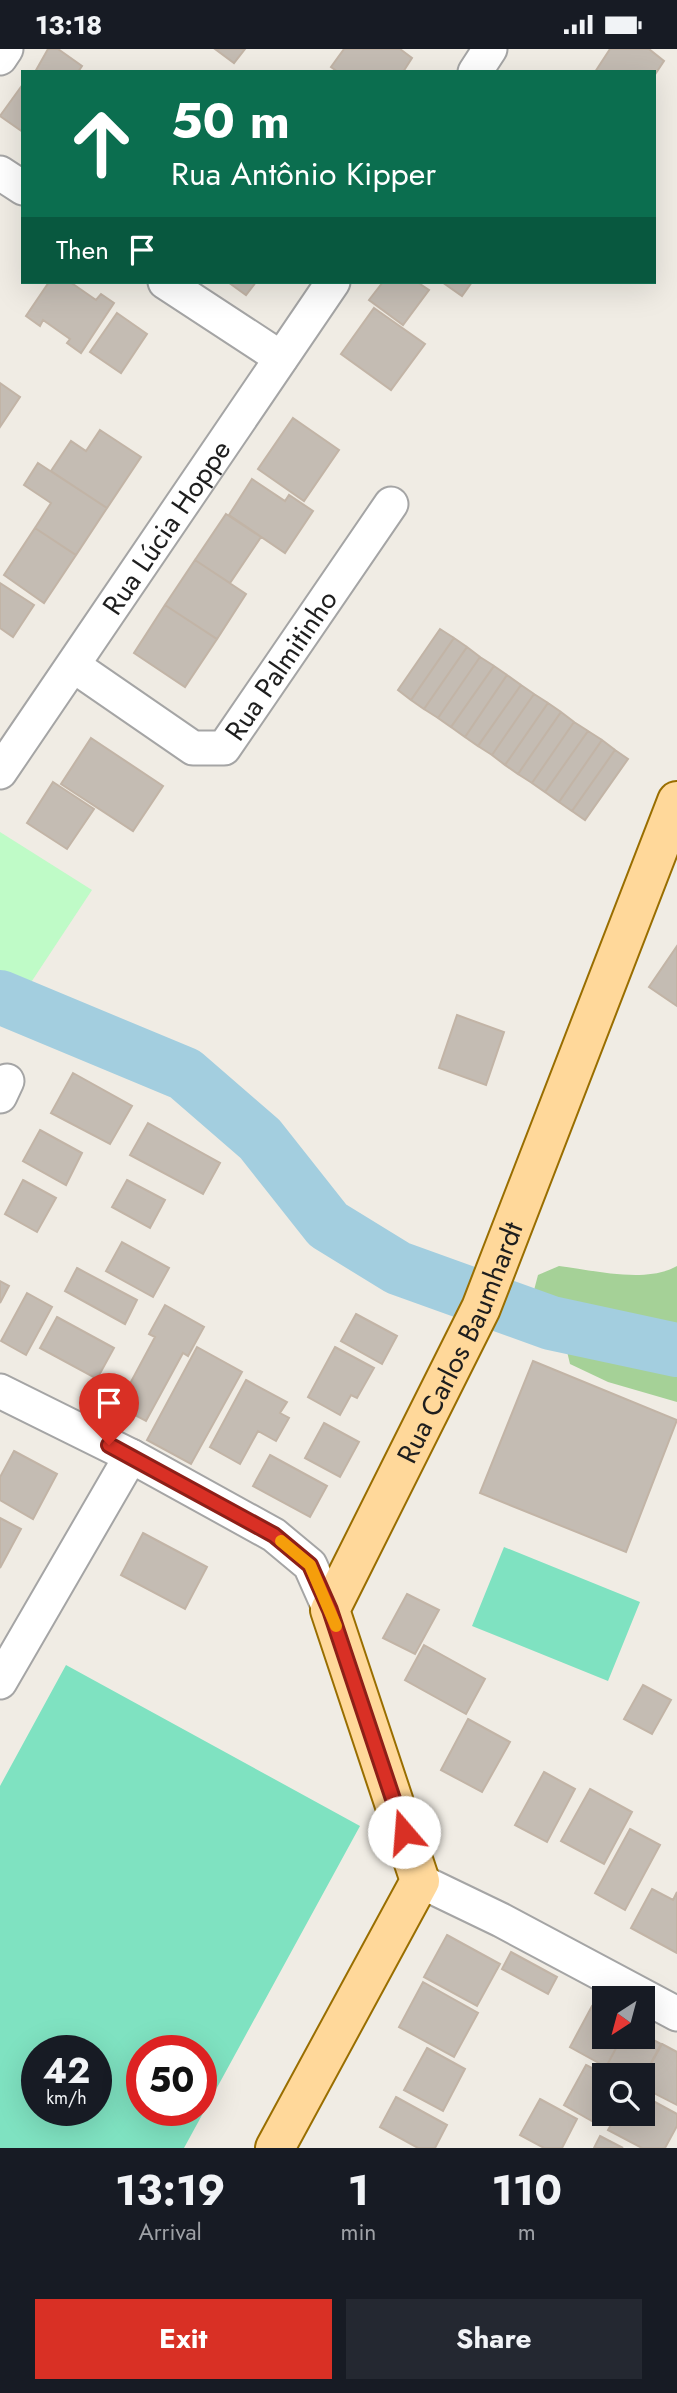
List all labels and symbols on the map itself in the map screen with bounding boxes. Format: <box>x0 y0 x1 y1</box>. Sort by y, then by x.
street label: Rua Lúcia Hoppe <box>93 432 241 623</box>
street label: Rua Palmitinho <box>215 582 347 749</box>
street label: Rua Carlos Baumhardt <box>387 1216 534 1470</box>
pin <box>79 1373 139 1445</box>
position arrow <box>367 1795 441 1869</box>
north arrow <box>592 1986 654 2049</box>
speed limit sign: 50 <box>126 2035 217 2126</box>

